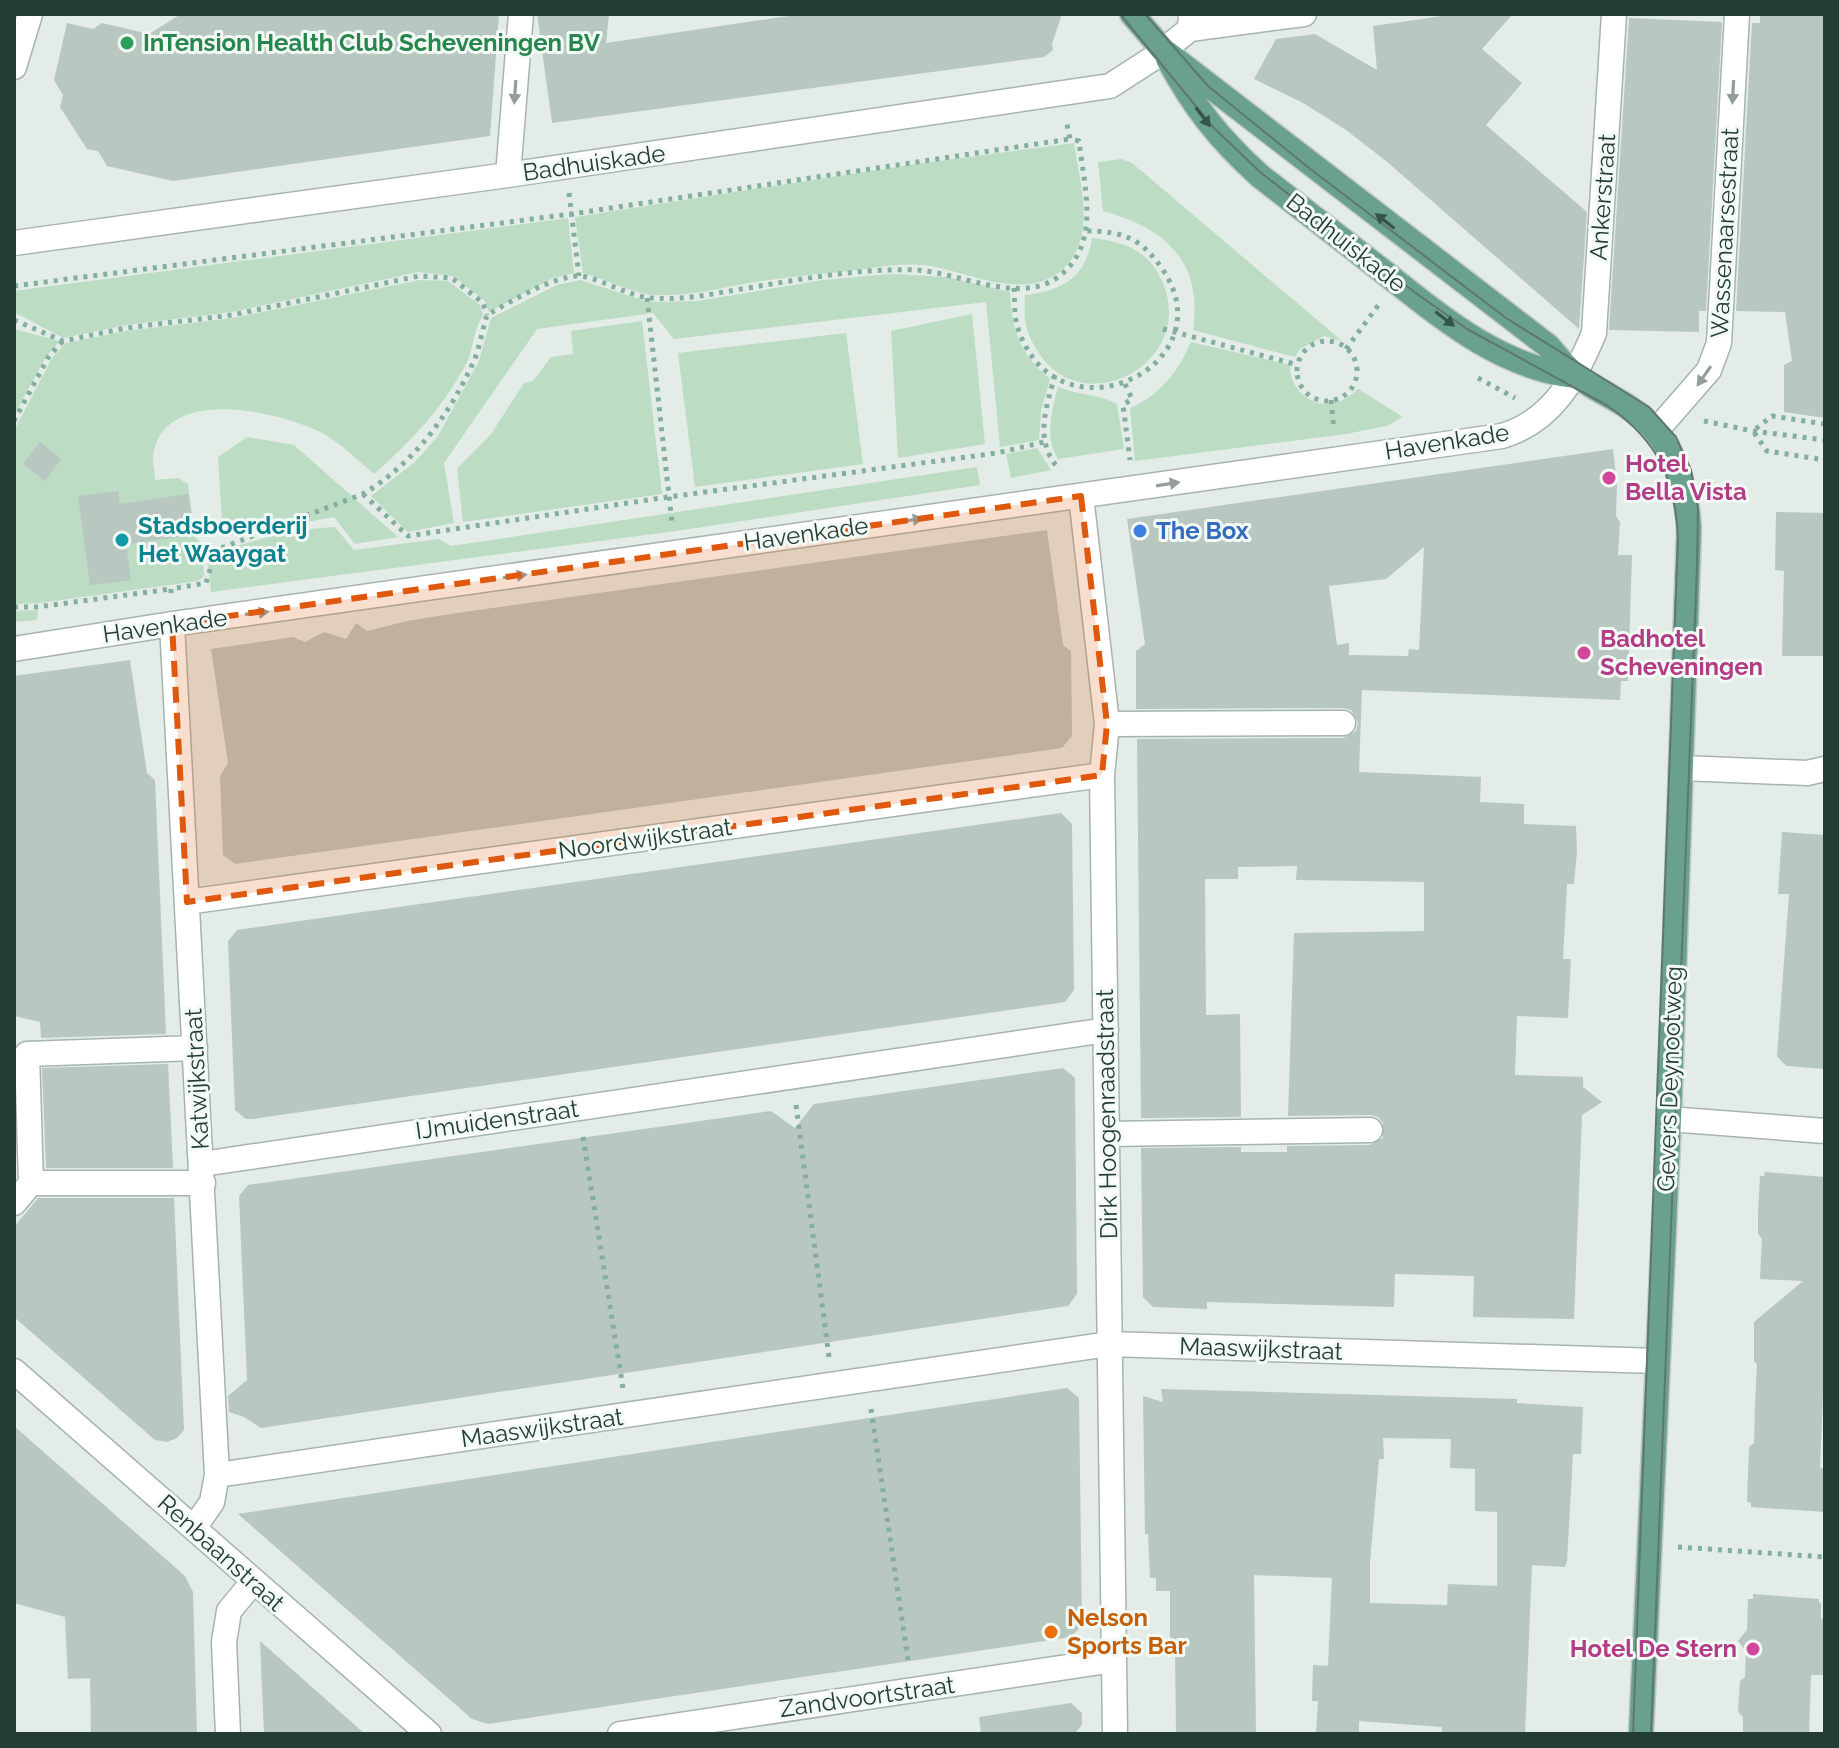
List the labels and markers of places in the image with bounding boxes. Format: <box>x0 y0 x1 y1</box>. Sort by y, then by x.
place label: InTension Health Club Scheveningen BV <box>143 28 601 57</box>
marker: InTension Health Club Scheveningen BV <box>118 34 136 52</box>
place label: Hotel Bella Vista <box>1625 449 1747 506</box>
marker: Hotel Bella Vista <box>1600 469 1618 487</box>
place label: Stadsboerderij Het Waaygat <box>138 511 308 568</box>
place label: The Box <box>1156 516 1249 545</box>
marker: The Box <box>1131 522 1149 540</box>
marker: Stadsboerderij Het Waaygat <box>113 531 131 549</box>
place label: Badhotel Scheveningen <box>1600 624 1763 681</box>
marker: Badhotel Scheveningen <box>1575 644 1593 662</box>
place label: Nelson Sports Bar <box>1067 1603 1187 1660</box>
marker: Nelson Sports Bar <box>1042 1623 1060 1641</box>
place label: Hotel De Stern <box>1570 1634 1737 1663</box>
marker: Hotel De Stern <box>1744 1640 1762 1658</box>

